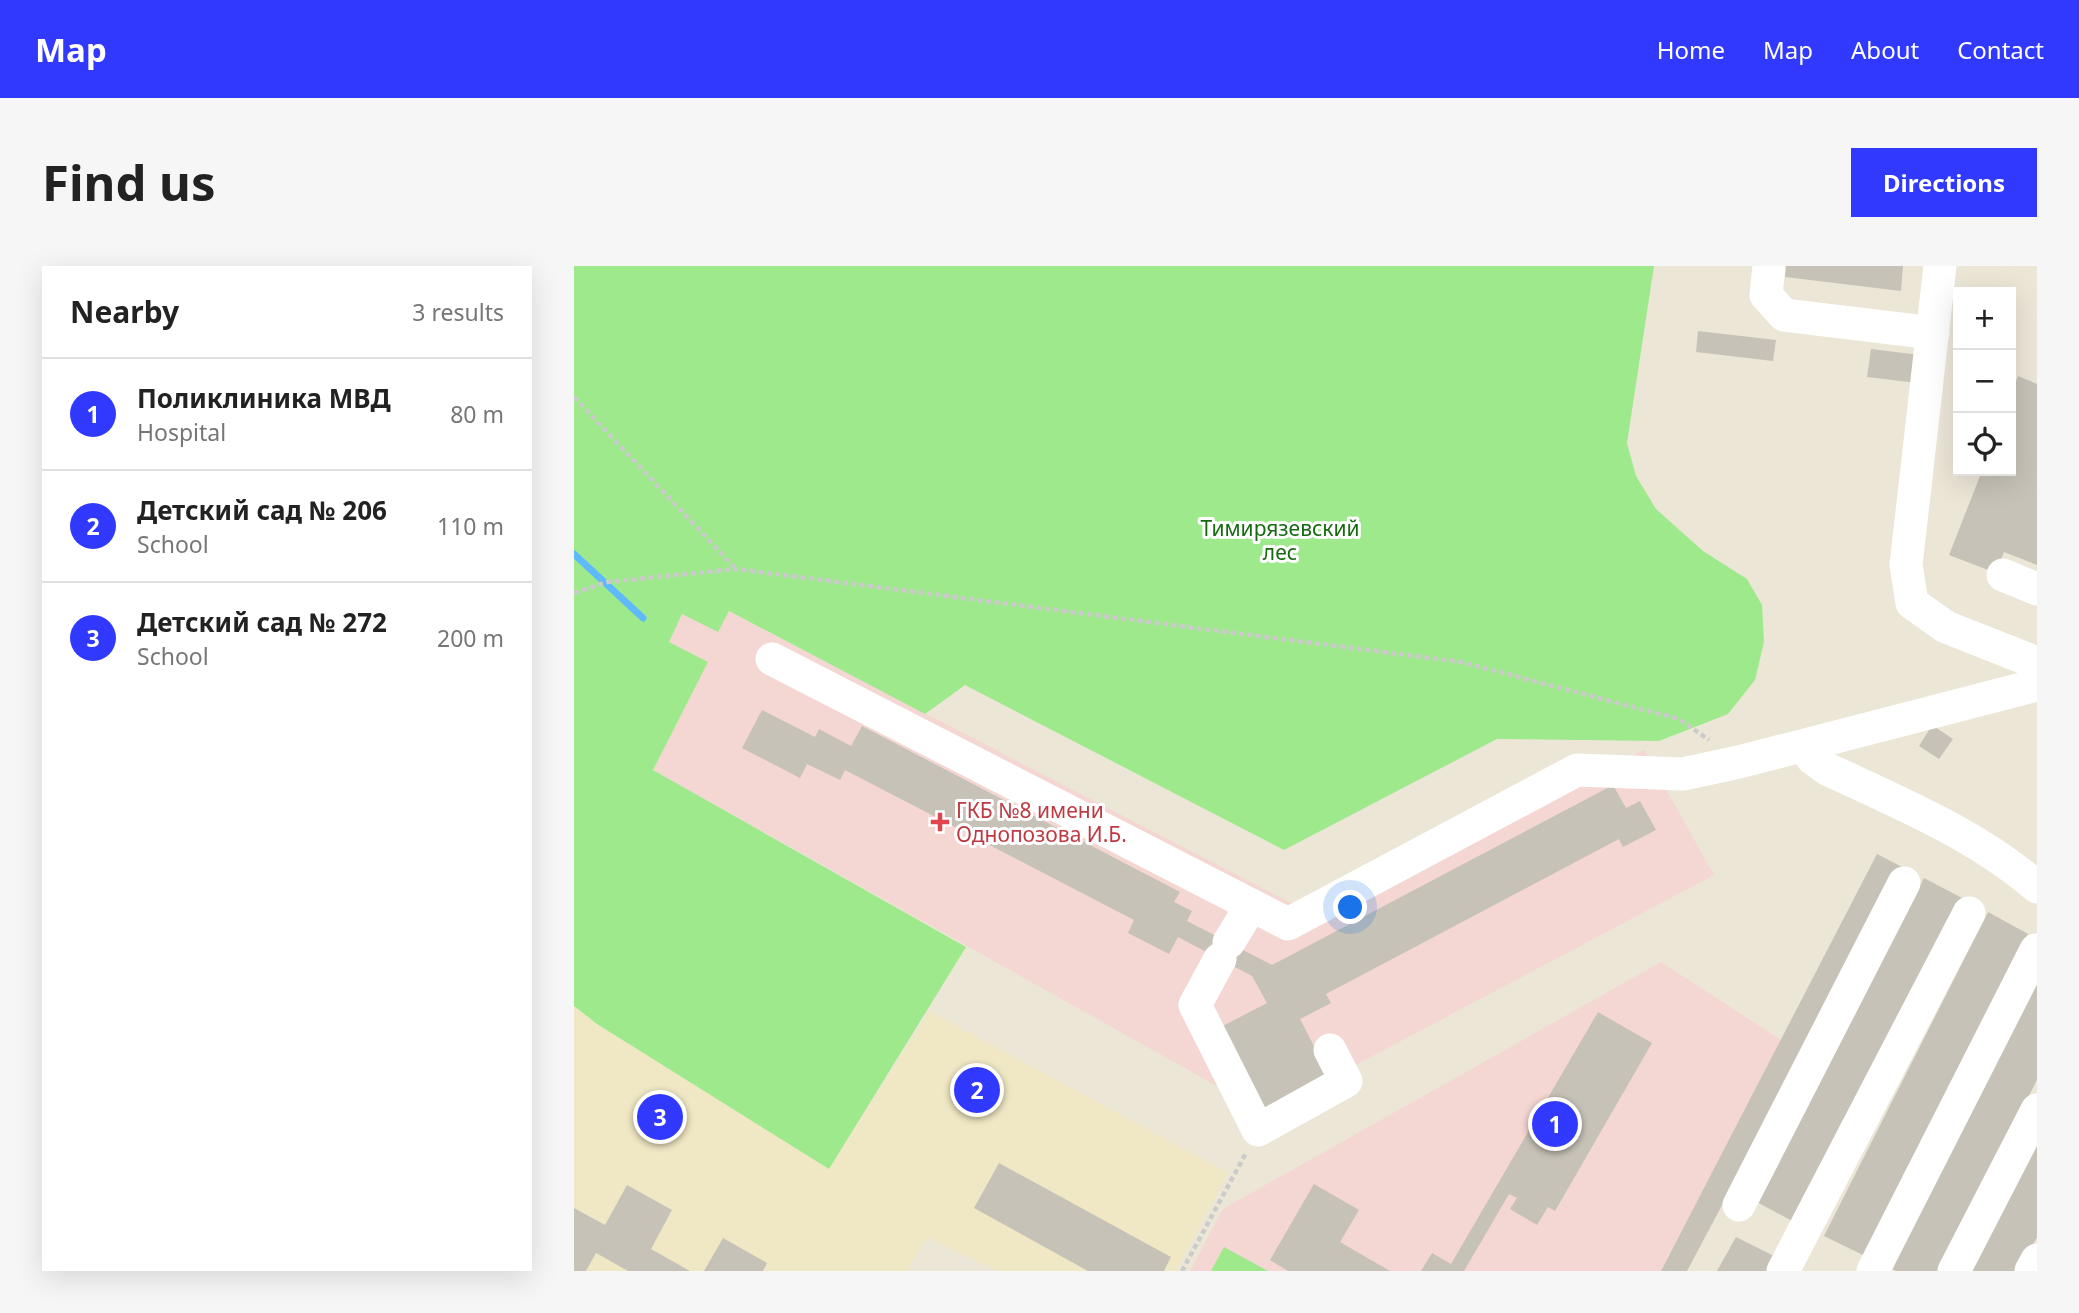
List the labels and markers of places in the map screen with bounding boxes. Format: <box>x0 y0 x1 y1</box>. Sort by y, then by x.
place label: ГКБ №8 имени Однопозова И.Б. <box>956 796 1127 848</box>
marker: ГКБ №8 имени Однопозова И.Б. <box>930 812 950 832</box>
pin: 2 <box>954 1064 1000 1116</box>
pin: 3 <box>637 1091 683 1143</box>
pin: 1 <box>1532 1098 1578 1150</box>

